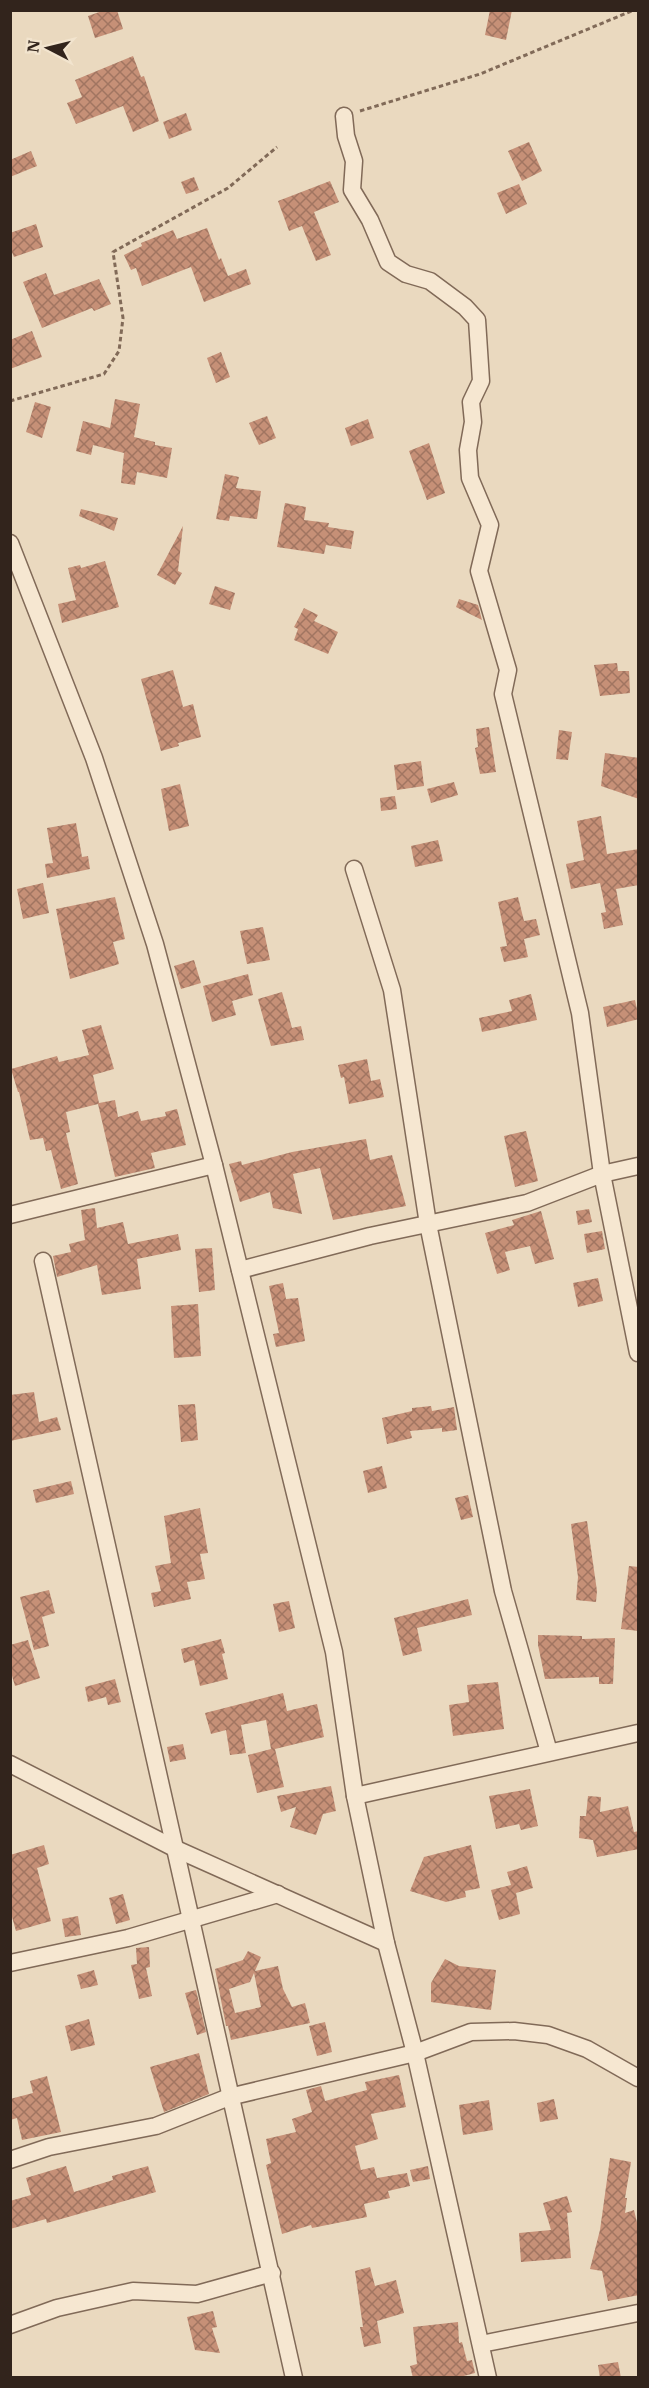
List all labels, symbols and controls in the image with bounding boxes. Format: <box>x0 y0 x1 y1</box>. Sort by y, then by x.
north arrow <box>18 18 78 78</box>
text: N <box>22 39 44 54</box>

